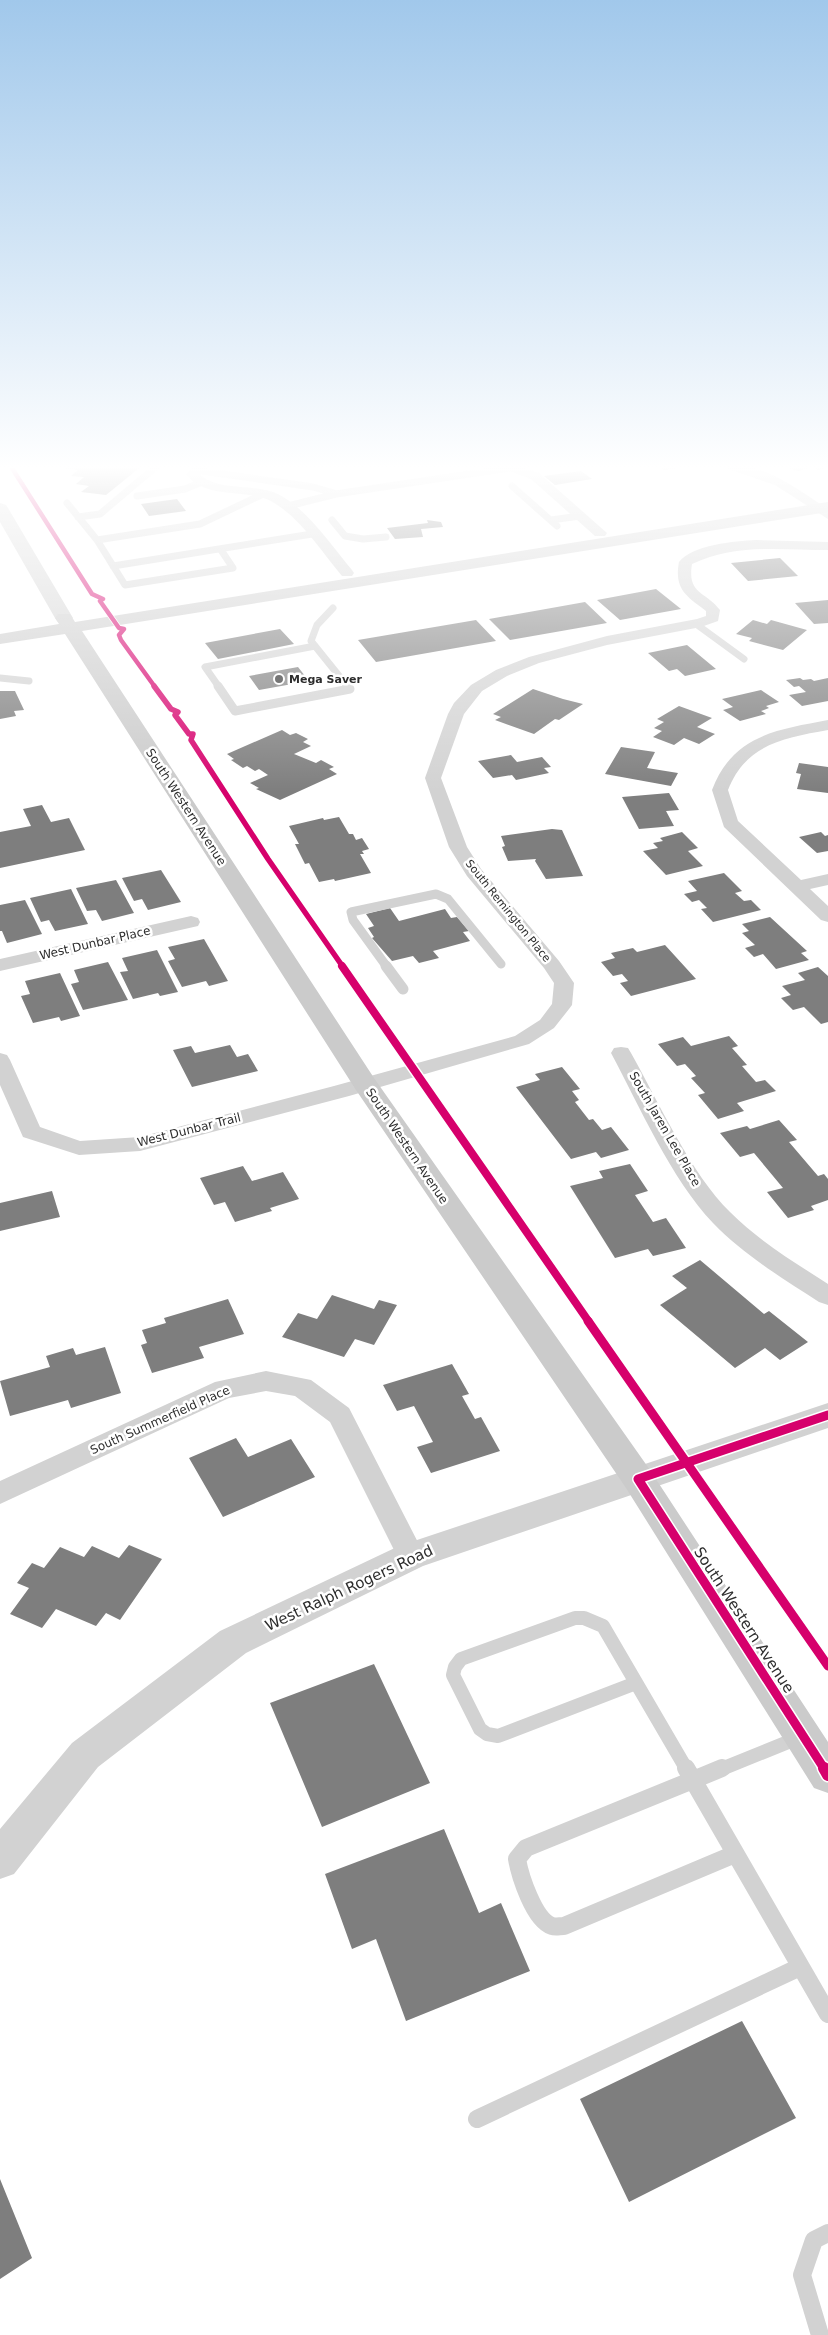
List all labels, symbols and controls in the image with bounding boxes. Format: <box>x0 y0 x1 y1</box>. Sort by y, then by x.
marker: Mega Saver <box>273 673 285 685</box>
place label: Mega Saver <box>289 673 363 686</box>
street label: South Western Avenue <box>143 746 229 868</box>
street label: South Remington Place <box>463 857 553 965</box>
street label: West Dunbar Place <box>38 923 152 963</box>
street label: South Jaren Lee Place <box>626 1069 704 1189</box>
street label: South Western Avenue <box>363 1086 451 1206</box>
street label: West Dunbar Trail <box>136 1110 242 1150</box>
street label: South Summerfield Place <box>88 1383 232 1457</box>
street label: West Ralph Rogers Road <box>262 1541 436 1635</box>
street label: South Western Avenue <box>690 1544 798 1696</box>

